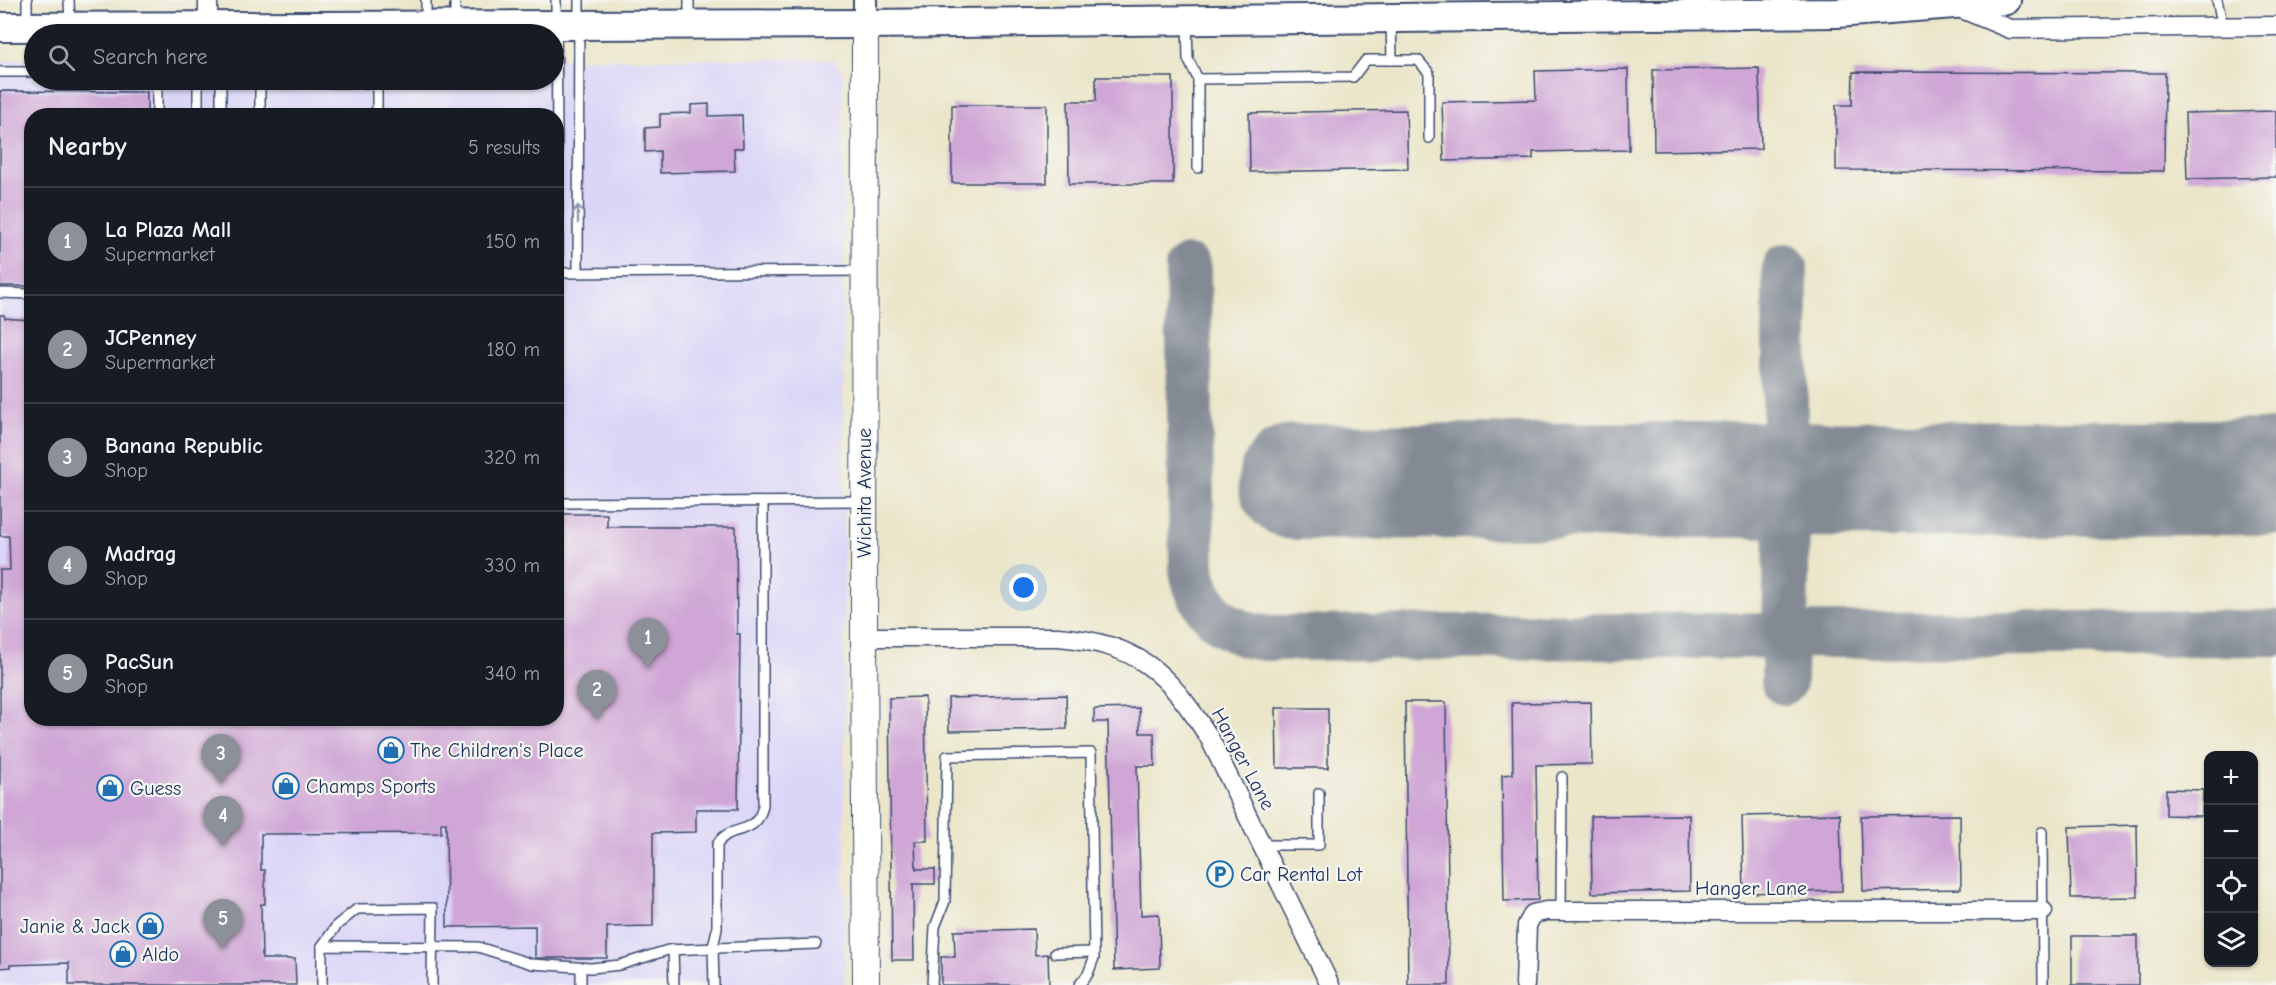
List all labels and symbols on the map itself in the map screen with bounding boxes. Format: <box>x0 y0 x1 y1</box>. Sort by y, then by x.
one-way arrow <box>572 205 584 225</box>
street label: Wichita Avenue <box>853 428 876 558</box>
your location <box>1009 573 1038 602</box>
pin: 1 <box>628 618 668 668</box>
pin: 2 <box>578 670 616 720</box>
street label: Hanger Lane <box>1207 704 1279 814</box>
pin: 3 <box>202 734 240 784</box>
shop icon: The Children's Place <box>376 735 406 765</box>
place label: The Children's Place <box>410 739 584 762</box>
shop icon: Champs Sports <box>271 771 301 801</box>
shop icon: Guess <box>95 773 125 803</box>
place label: Champs Sports <box>306 775 436 798</box>
place label: Guess <box>130 777 181 800</box>
pin: 4 <box>204 796 242 846</box>
parking icon: Car Rental Lot <box>1205 859 1235 889</box>
place label: Car Rental Lot <box>1240 863 1364 886</box>
street label: Hanger Lane <box>1695 877 1807 900</box>
pin: 5 <box>204 900 242 949</box>
shop icon: Janie & Jack <box>135 911 165 941</box>
place label: Janie & Jack <box>20 915 130 938</box>
shop icon: Aldo <box>108 939 138 969</box>
place label: Aldo <box>142 943 179 966</box>

